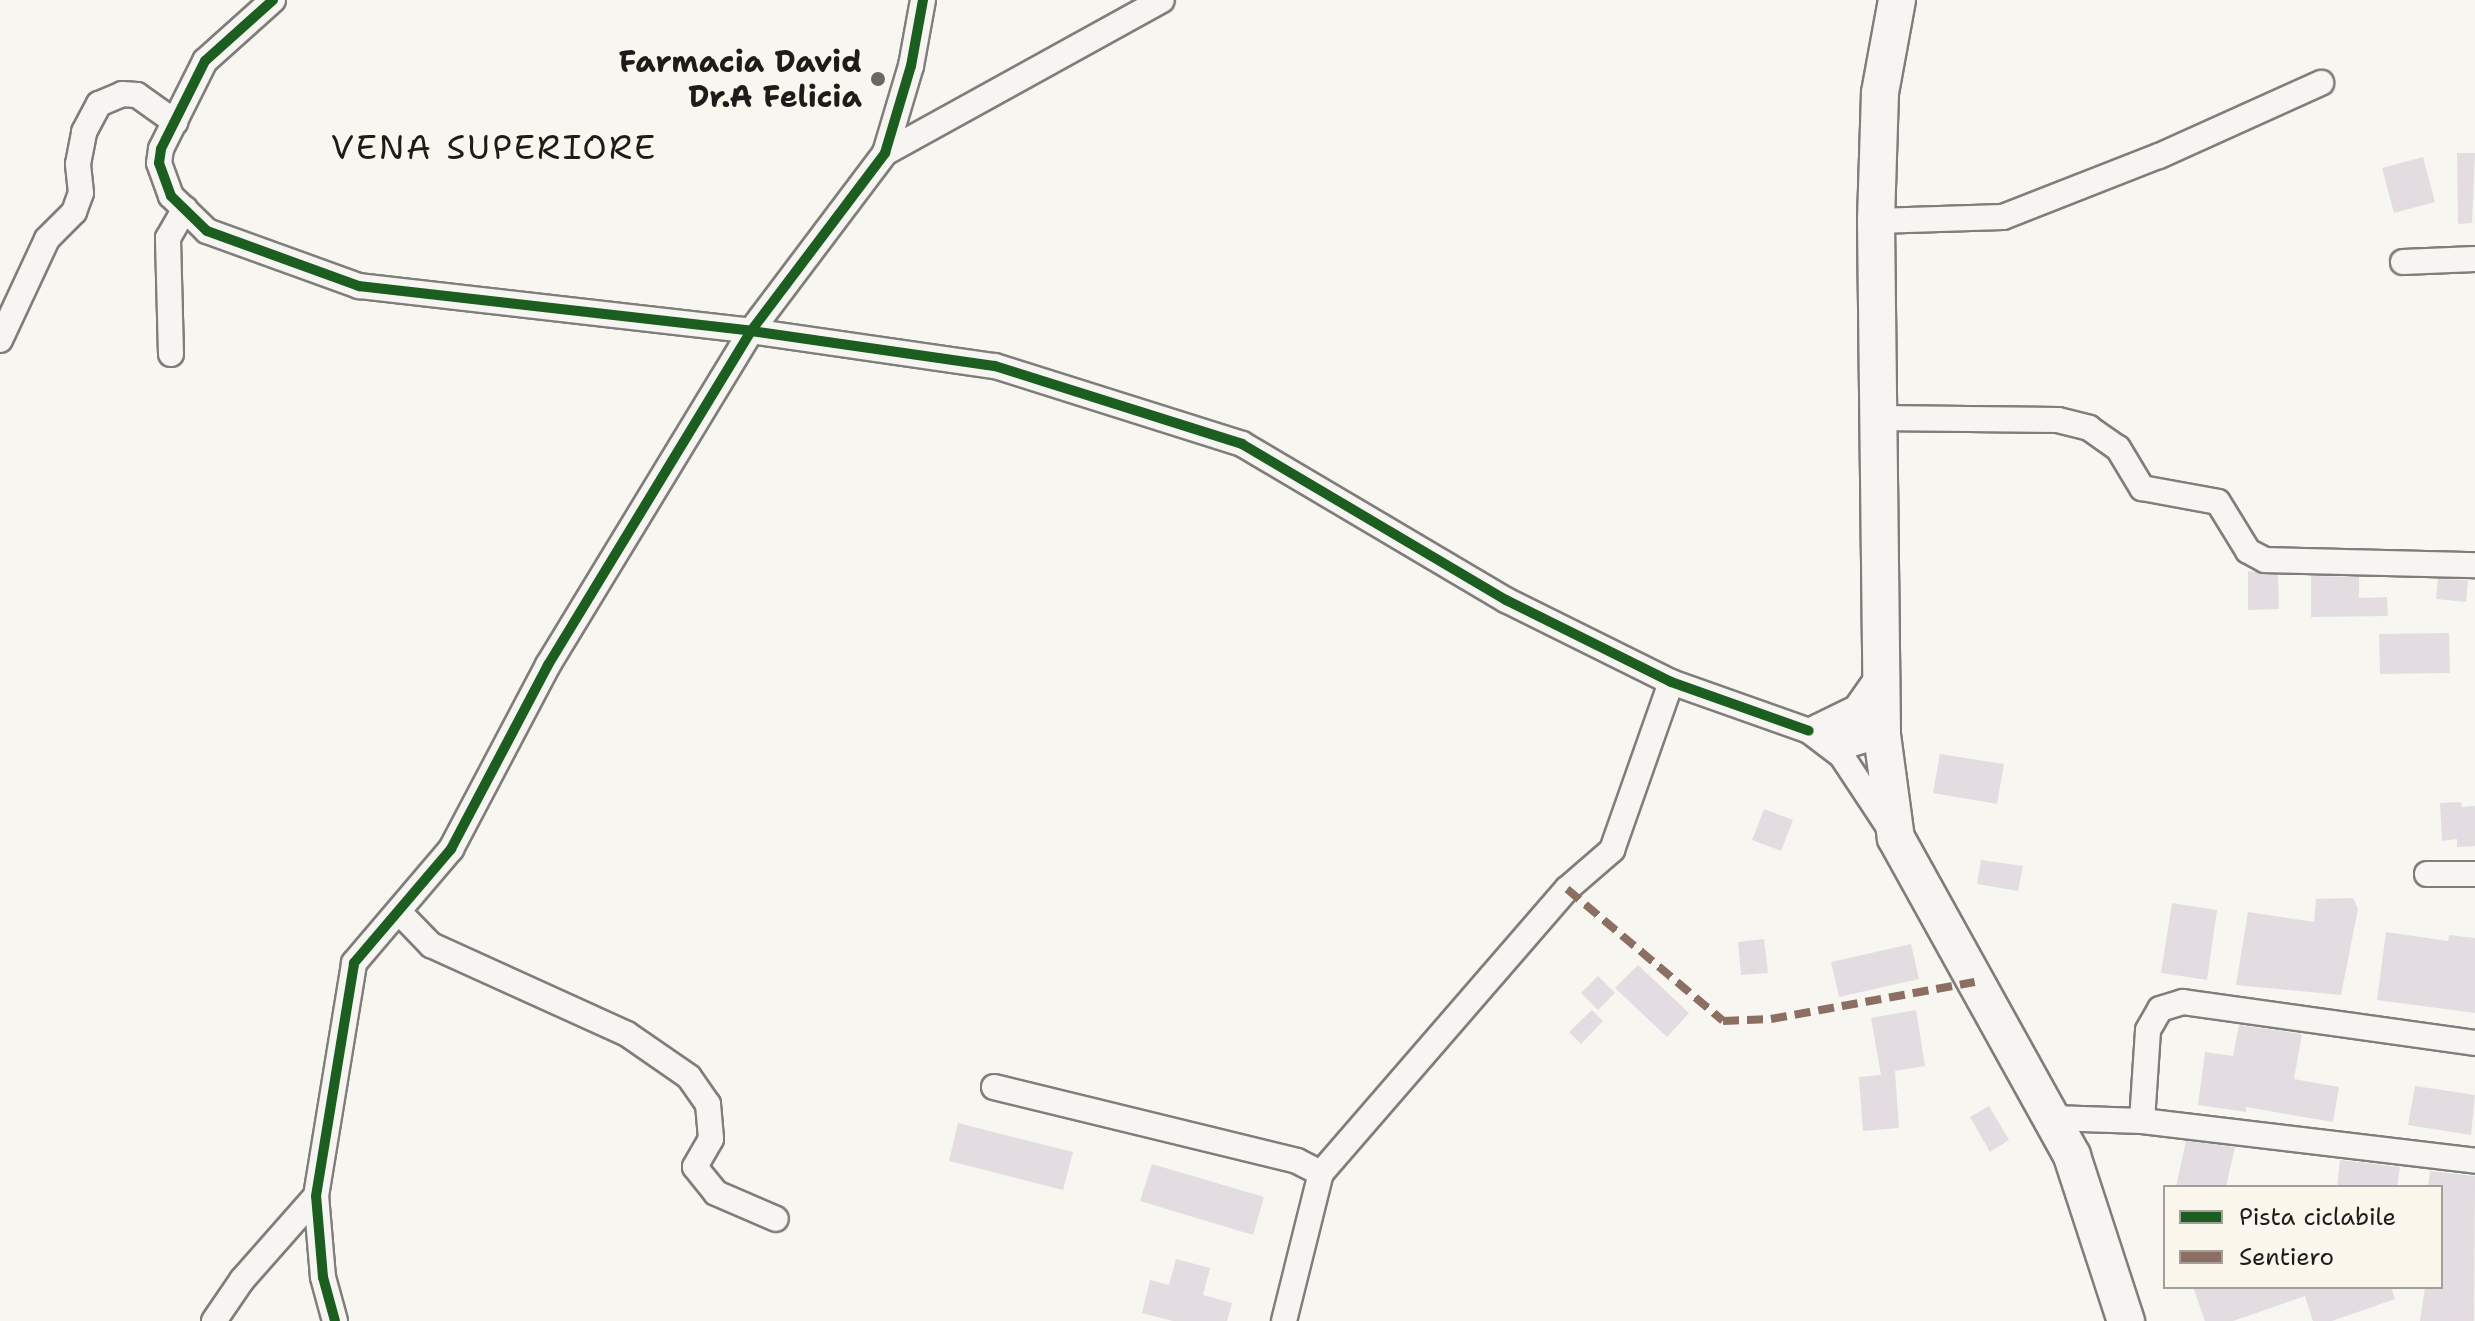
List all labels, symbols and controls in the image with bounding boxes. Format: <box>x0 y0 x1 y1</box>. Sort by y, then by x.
place label: Farmacia David Dr.A Felicia <box>619 44 862 114</box>
marker: Farmacia David Dr.A Felicia <box>869 70 887 88</box>
district label: VENA SUPERIORE <box>331 128 657 168</box>
legend <box>2163 1185 2443 1289</box>
text: Pista ciclabile <box>2239 1201 2396 1233</box>
text: Sentiero <box>2239 1241 2334 1273</box>

